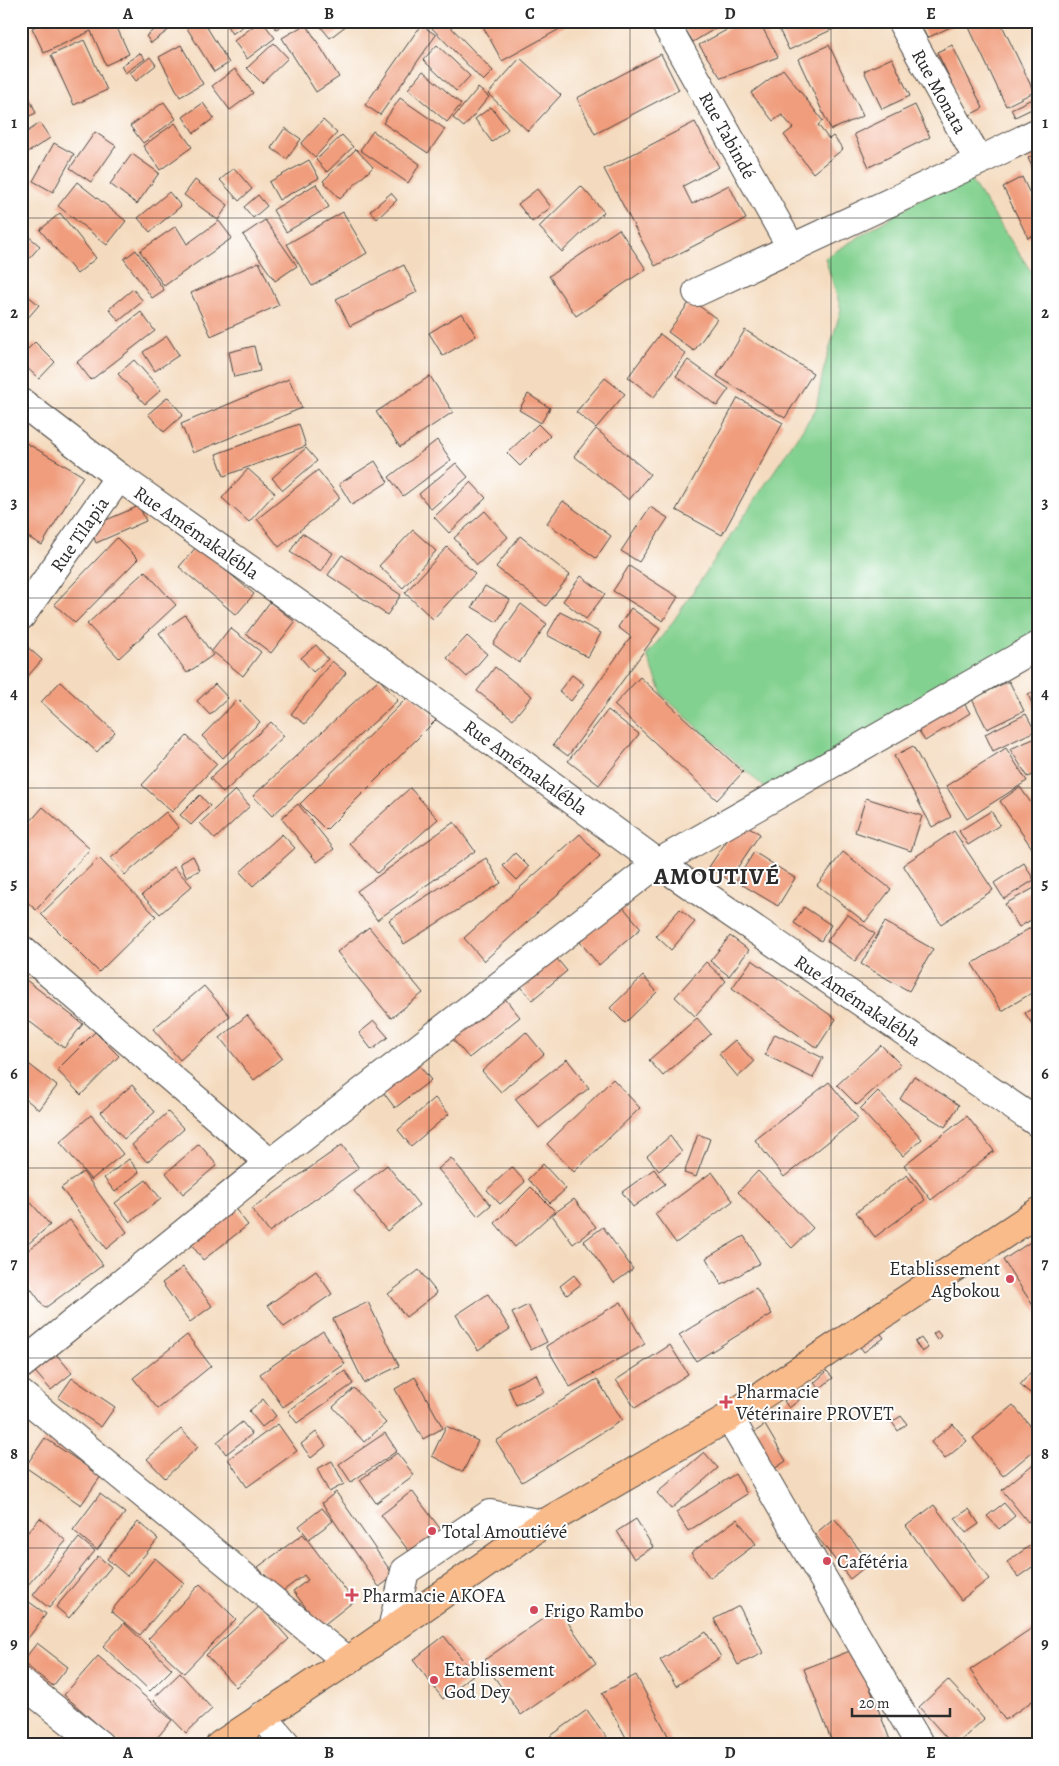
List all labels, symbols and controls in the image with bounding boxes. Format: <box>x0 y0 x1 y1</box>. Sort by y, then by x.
text: A <box>122 3 134 25</box>
text: B <box>324 3 334 25</box>
text: C <box>525 3 535 25</box>
text: D <box>724 3 736 25</box>
text: E <box>926 3 936 25</box>
street label: Rue Monata <box>905 44 973 139</box>
street label: Rue Tabindé <box>692 87 762 184</box>
text: 1 <box>11 112 17 134</box>
text: 1 <box>1042 112 1048 134</box>
text: 2 <box>10 302 18 324</box>
text: 2 <box>1041 302 1049 324</box>
street label: Rue Amémakalébla <box>129 480 264 586</box>
text: 3 <box>11 492 18 514</box>
street label: Rue Tilapia <box>44 492 115 577</box>
text: 3 <box>1042 492 1049 514</box>
text: 4 <box>10 683 18 705</box>
text: 4 <box>1041 683 1049 705</box>
street label: Rue Amémakalébla <box>458 714 593 822</box>
district label: AMOUTIVÉ <box>653 860 780 892</box>
text: 5 <box>11 873 18 895</box>
text: 5 <box>1042 873 1049 895</box>
street label: Rue Amémakalébla <box>789 949 926 1053</box>
text: 6 <box>10 1063 18 1085</box>
text: 6 <box>1041 1063 1049 1085</box>
text: 7 <box>11 1253 18 1275</box>
text: 7 <box>1042 1253 1049 1275</box>
place label: Etablissement Agbokou <box>889 1256 1001 1304</box>
marker: Etablissement Agbokou <box>1004 1273 1016 1285</box>
place label: Pharmacie Vétérinaire PROVET <box>735 1379 894 1427</box>
marker: Pharmacie Vétérinaire PROVET <box>720 1396 732 1408</box>
text: 8 <box>10 1443 18 1465</box>
text: 8 <box>1041 1443 1049 1465</box>
place label: Total Amoutiévé <box>442 1519 567 1545</box>
marker: Total Amoutiévé <box>426 1525 438 1537</box>
place label: Cafétéria <box>837 1549 909 1575</box>
marker: Cafétéria <box>821 1555 833 1567</box>
place label: Pharmacie AKOFA <box>362 1583 506 1609</box>
marker: Pharmacie AKOFA <box>346 1589 358 1601</box>
place label: Frigo Rambo <box>544 1598 644 1624</box>
marker: Frigo Rambo <box>528 1604 540 1616</box>
text: 9 <box>10 1633 18 1655</box>
text: 9 <box>1041 1633 1049 1655</box>
place label: Etablissement God Dey <box>444 1657 555 1705</box>
marker: Etablissement God Dey <box>428 1674 440 1686</box>
scale bar <box>852 1686 949 1718</box>
text: 20 m <box>859 1693 890 1713</box>
text: A <box>122 1742 134 1764</box>
text: B <box>324 1742 334 1764</box>
text: C <box>525 1742 535 1764</box>
text: D <box>724 1742 736 1764</box>
text: E <box>926 1742 936 1764</box>

